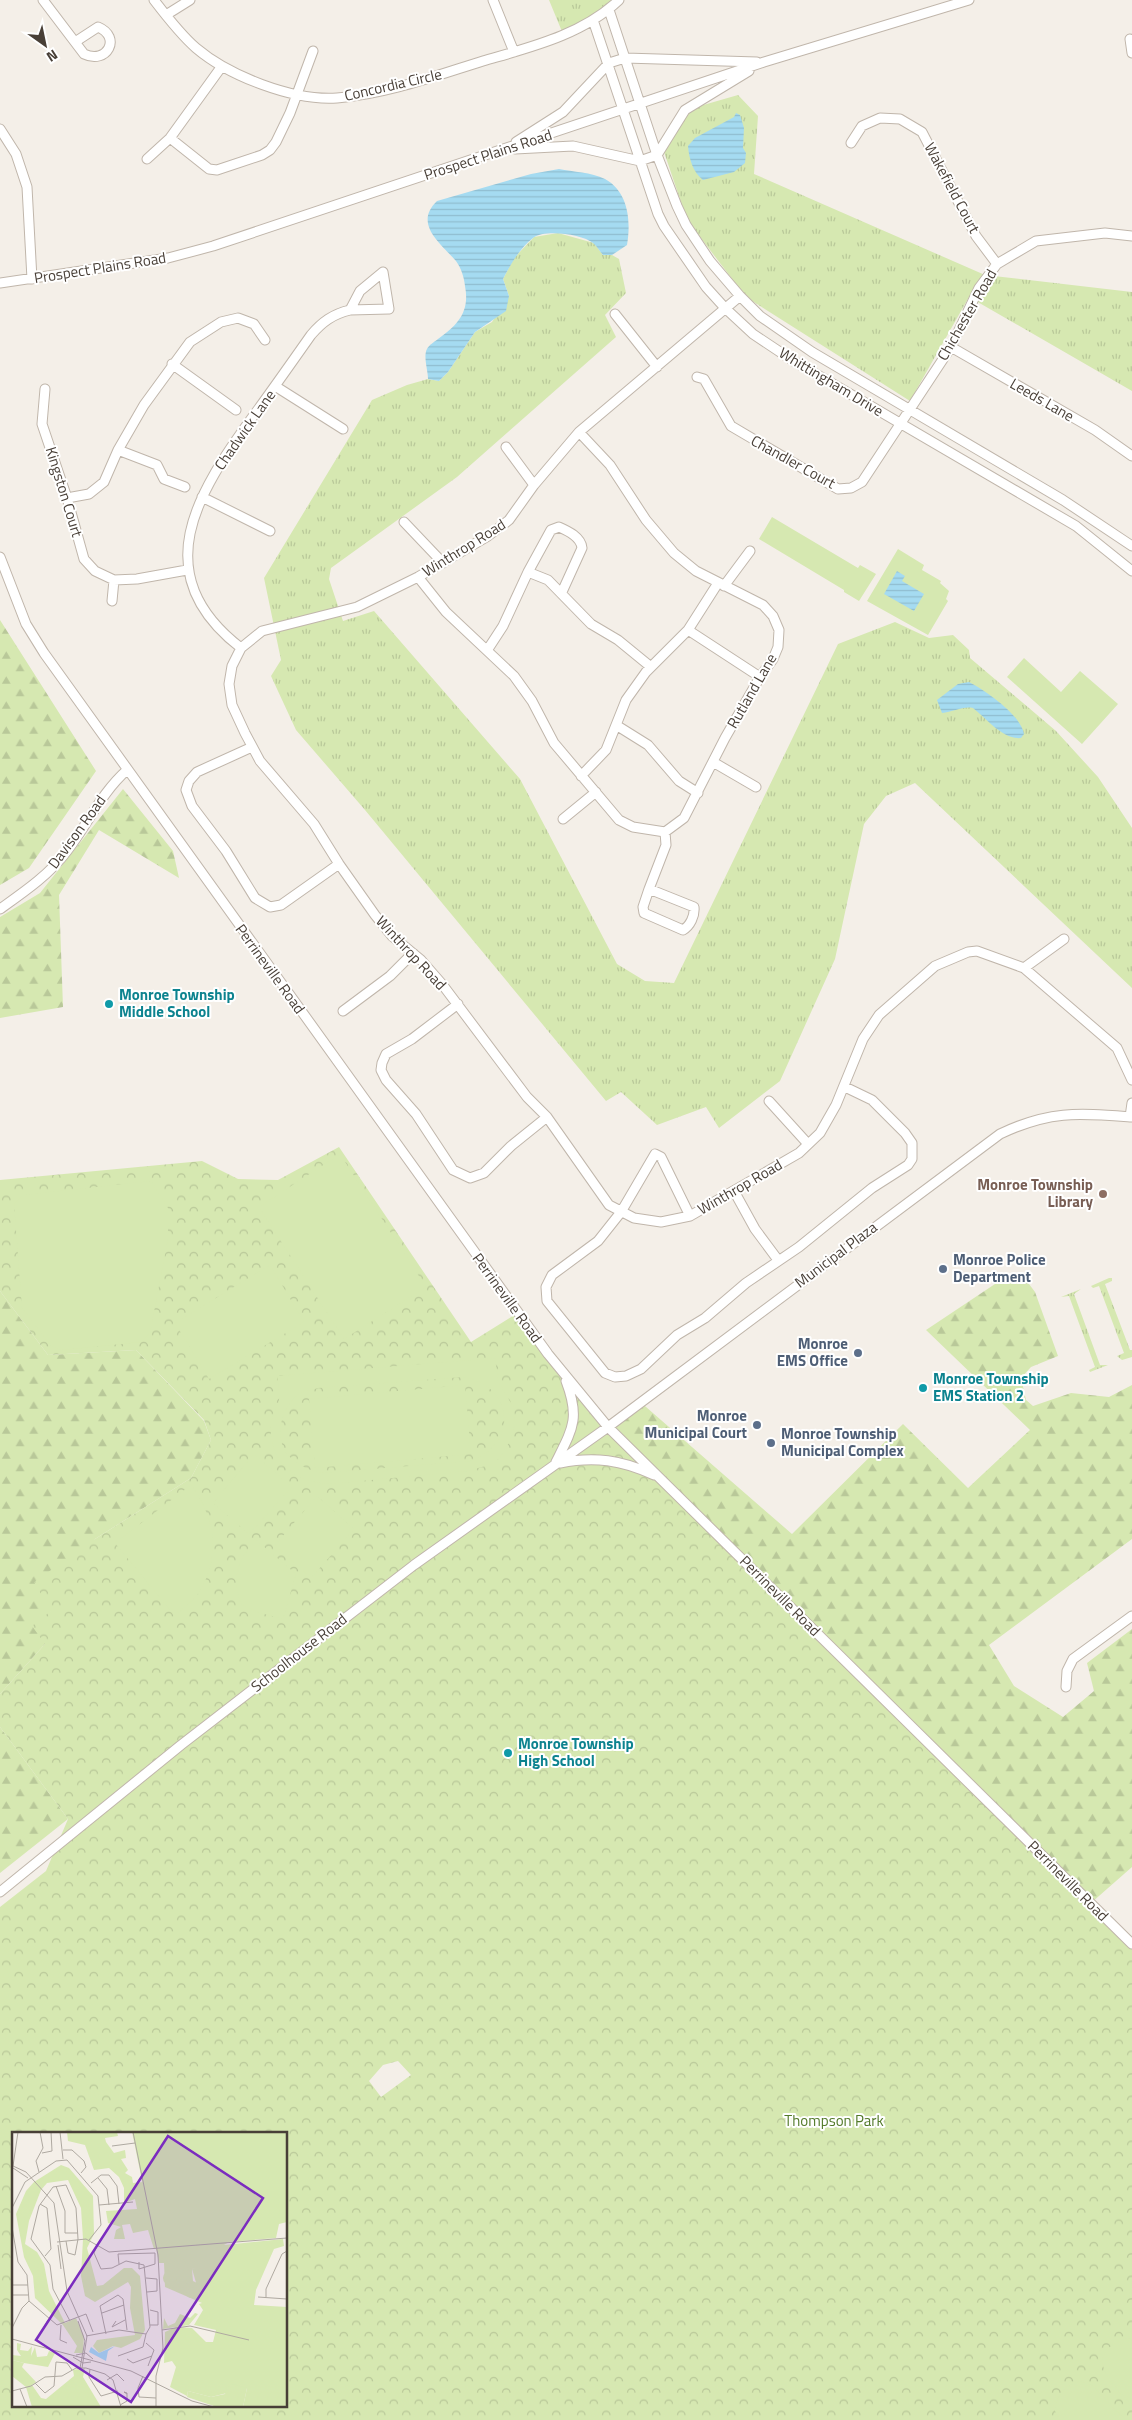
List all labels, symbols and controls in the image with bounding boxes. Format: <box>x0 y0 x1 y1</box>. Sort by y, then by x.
north arrow <box>20 20 70 70</box>
text: N <box>43 45 62 68</box>
street label: Concordia Circle <box>342 62 444 107</box>
street label: Prospect Plains Road <box>421 123 555 186</box>
street label: Wakefield Court <box>919 138 986 238</box>
street label: Prospect Plains Road <box>32 246 168 289</box>
street label: Chichester Road <box>931 265 1002 365</box>
street label: Whittingham Drive <box>775 341 888 422</box>
street label: Leeds Lane <box>1006 372 1079 427</box>
street label: Chadwick Lane <box>208 385 281 475</box>
street label: Chandler Court <box>747 429 840 495</box>
street label: Kingston Court <box>40 444 89 541</box>
street label: Winthrop Road <box>418 513 510 582</box>
street label: Rutland Lane <box>721 649 782 732</box>
street label: Davison Road <box>42 790 111 873</box>
street label: Winthrop Road <box>371 910 452 995</box>
street label: Perrineville Road <box>230 919 311 1018</box>
place label: Monroe Township Middle School <box>119 983 235 1023</box>
marker: Monroe Township Middle School <box>103 998 115 1010</box>
street label: Winthrop Road <box>693 1153 786 1220</box>
place label: Monroe Township Library <box>977 1173 1093 1213</box>
marker: Monroe Township Library <box>1097 1188 1109 1200</box>
street label: Municipal Plaza <box>790 1216 882 1293</box>
street label: Perrineville Road <box>467 1248 548 1347</box>
place label: Monroe Police Department <box>953 1248 1046 1288</box>
marker: Monroe Police Department <box>937 1263 949 1275</box>
place label: Monroe EMS Office <box>777 1332 848 1372</box>
marker: Monroe EMS Office <box>852 1347 864 1359</box>
place label: Monroe Township EMS Station 2 <box>933 1367 1049 1407</box>
marker: Monroe Township EMS Station 2 <box>917 1382 929 1394</box>
place label: Monroe Municipal Court <box>645 1404 748 1444</box>
marker: Monroe Municipal Court <box>751 1419 763 1431</box>
place label: Monroe Township Municipal Complex <box>781 1422 904 1462</box>
marker: Monroe Township Municipal Complex <box>765 1437 777 1449</box>
street label: Perrineville Road <box>735 1550 826 1641</box>
street label: Schoolhouse Road <box>246 1608 352 1697</box>
place label: Monroe Township High School <box>518 1732 634 1772</box>
marker: Monroe Township High School <box>502 1747 514 1759</box>
street label: Perrineville Road <box>1023 1835 1114 1926</box>
park label: Thompson Park <box>784 2109 884 2132</box>
inset map <box>12 2132 288 2408</box>

